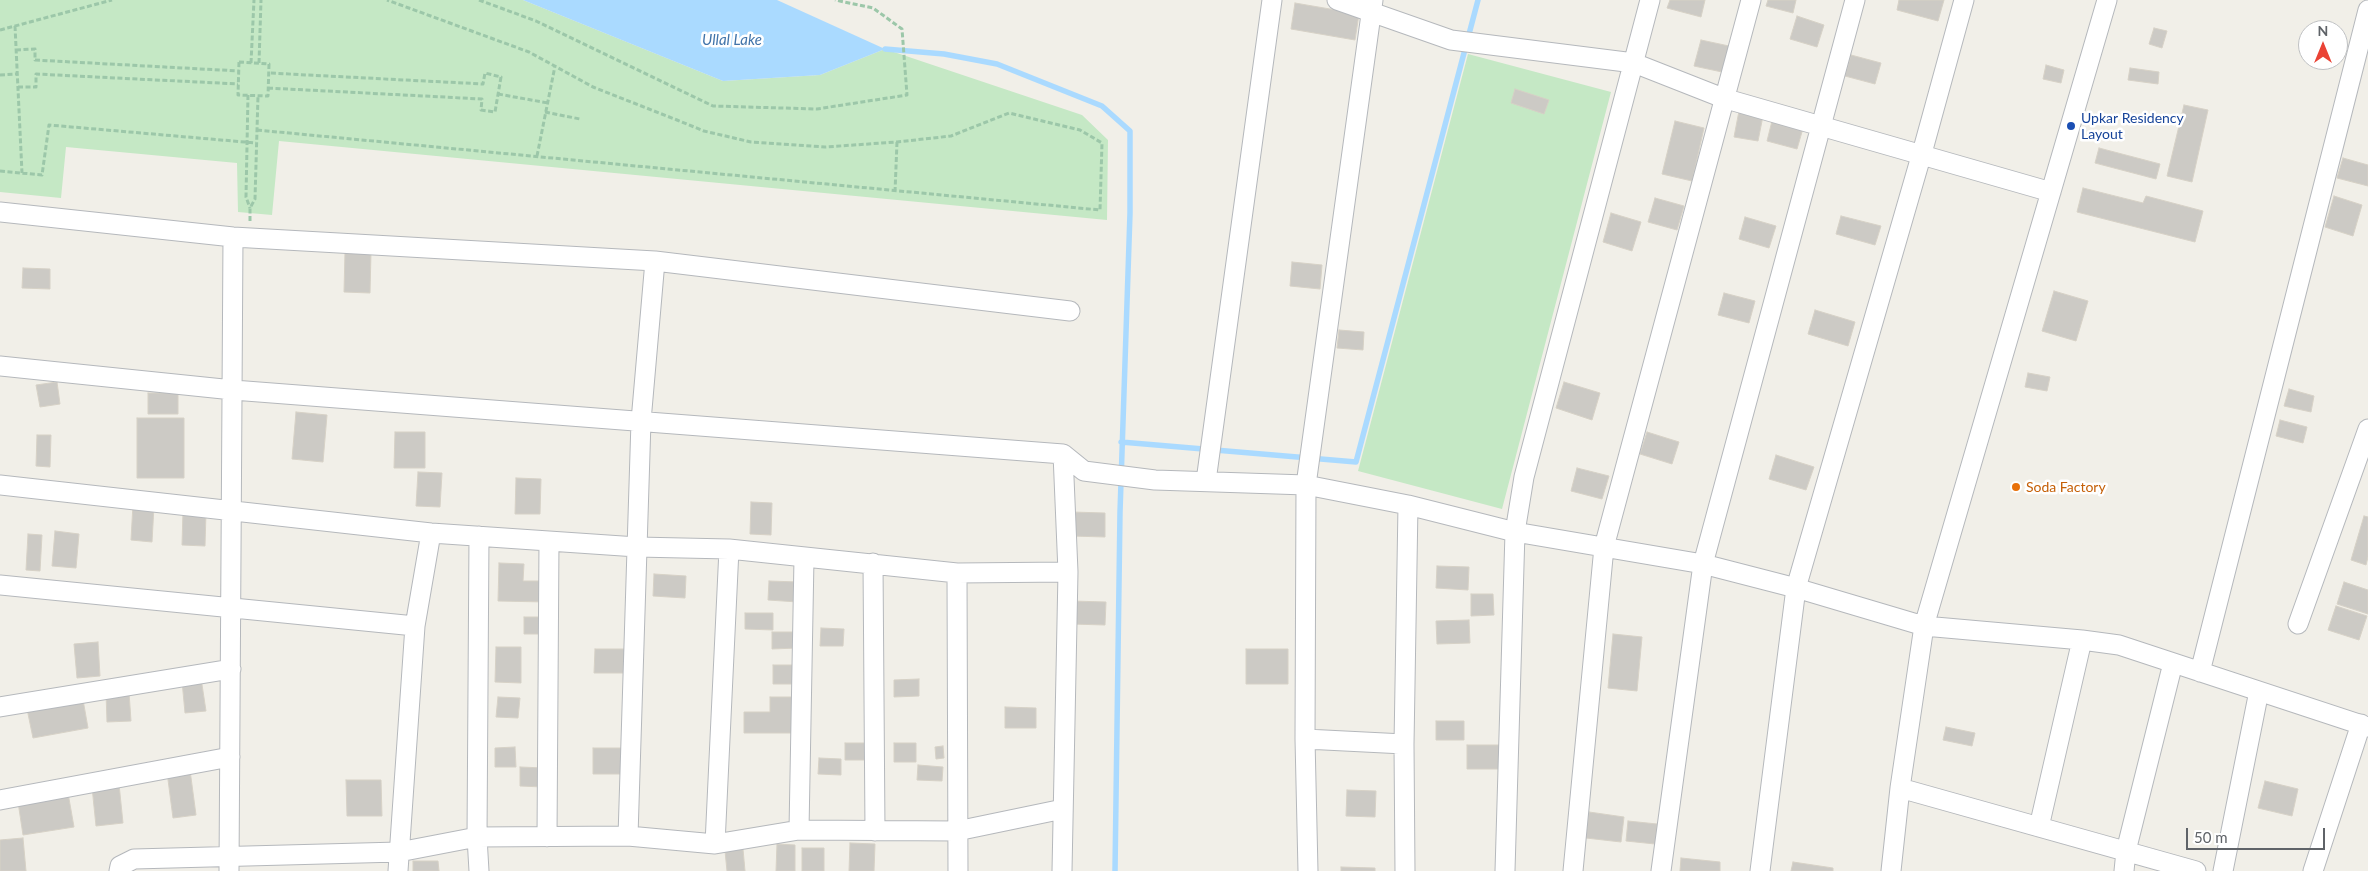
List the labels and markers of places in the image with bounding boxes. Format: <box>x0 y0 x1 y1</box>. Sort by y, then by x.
place label: Upkar Residency Layout <box>2081 110 2184 142</box>
marker: Upkar Residency Layout <box>2065 120 2077 132</box>
place label: Soda Factory <box>2026 479 2106 495</box>
marker: Soda Factory <box>2010 481 2022 493</box>

